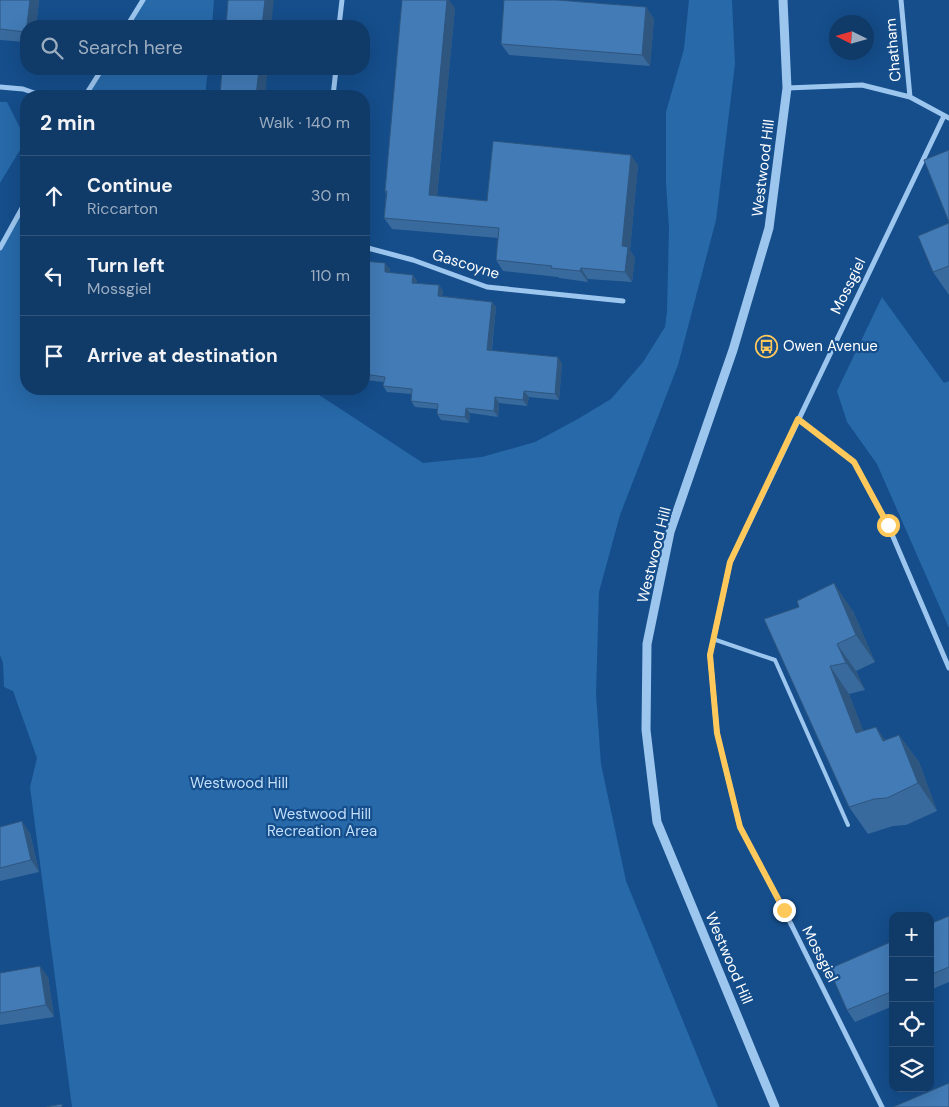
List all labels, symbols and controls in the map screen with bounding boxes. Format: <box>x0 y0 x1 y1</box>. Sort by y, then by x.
north arrow <box>829 15 874 60</box>
street label: Chatham <box>880 18 906 82</box>
search box <box>20 20 370 75</box>
icon: search <box>38 34 66 62</box>
text: Search here <box>78 35 183 60</box>
text: 2 min <box>40 109 96 137</box>
text: Walk · 140 m <box>259 112 350 133</box>
street label: Westwood Hill <box>747 118 779 218</box>
text: Continue <box>87 173 173 198</box>
icon: ahead <box>40 182 68 210</box>
text: 30 m <box>311 185 350 206</box>
text: Riccarton <box>87 198 158 219</box>
street label: Gascoyne <box>430 244 502 284</box>
text: Turn left <box>87 253 165 278</box>
street label: Mossgiel <box>826 254 870 318</box>
icon: left <box>40 262 68 290</box>
text: 110 m <box>311 265 350 286</box>
text: Mossgiel <box>87 278 151 299</box>
bus stop icon: Owen Avenue <box>755 334 779 358</box>
place label: Owen Avenue <box>783 336 878 356</box>
icon: arrive <box>40 342 68 370</box>
text: Arrive at destination <box>87 343 278 368</box>
street label: Westwood Hill <box>632 505 676 605</box>
route start <box>877 514 900 537</box>
park label: Westwood Hill <box>190 773 288 793</box>
park label: Westwood Hill Recreation Area <box>267 804 377 841</box>
route end <box>773 899 796 922</box>
street label: Westwood Hill <box>701 909 757 1007</box>
map controls <box>889 912 934 1092</box>
button: + <box>889 912 934 957</box>
street label: Mossgiel <box>797 923 843 985</box>
button: − <box>889 957 934 1002</box>
button: locate <box>889 1002 934 1047</box>
button: layers <box>889 1047 934 1092</box>

